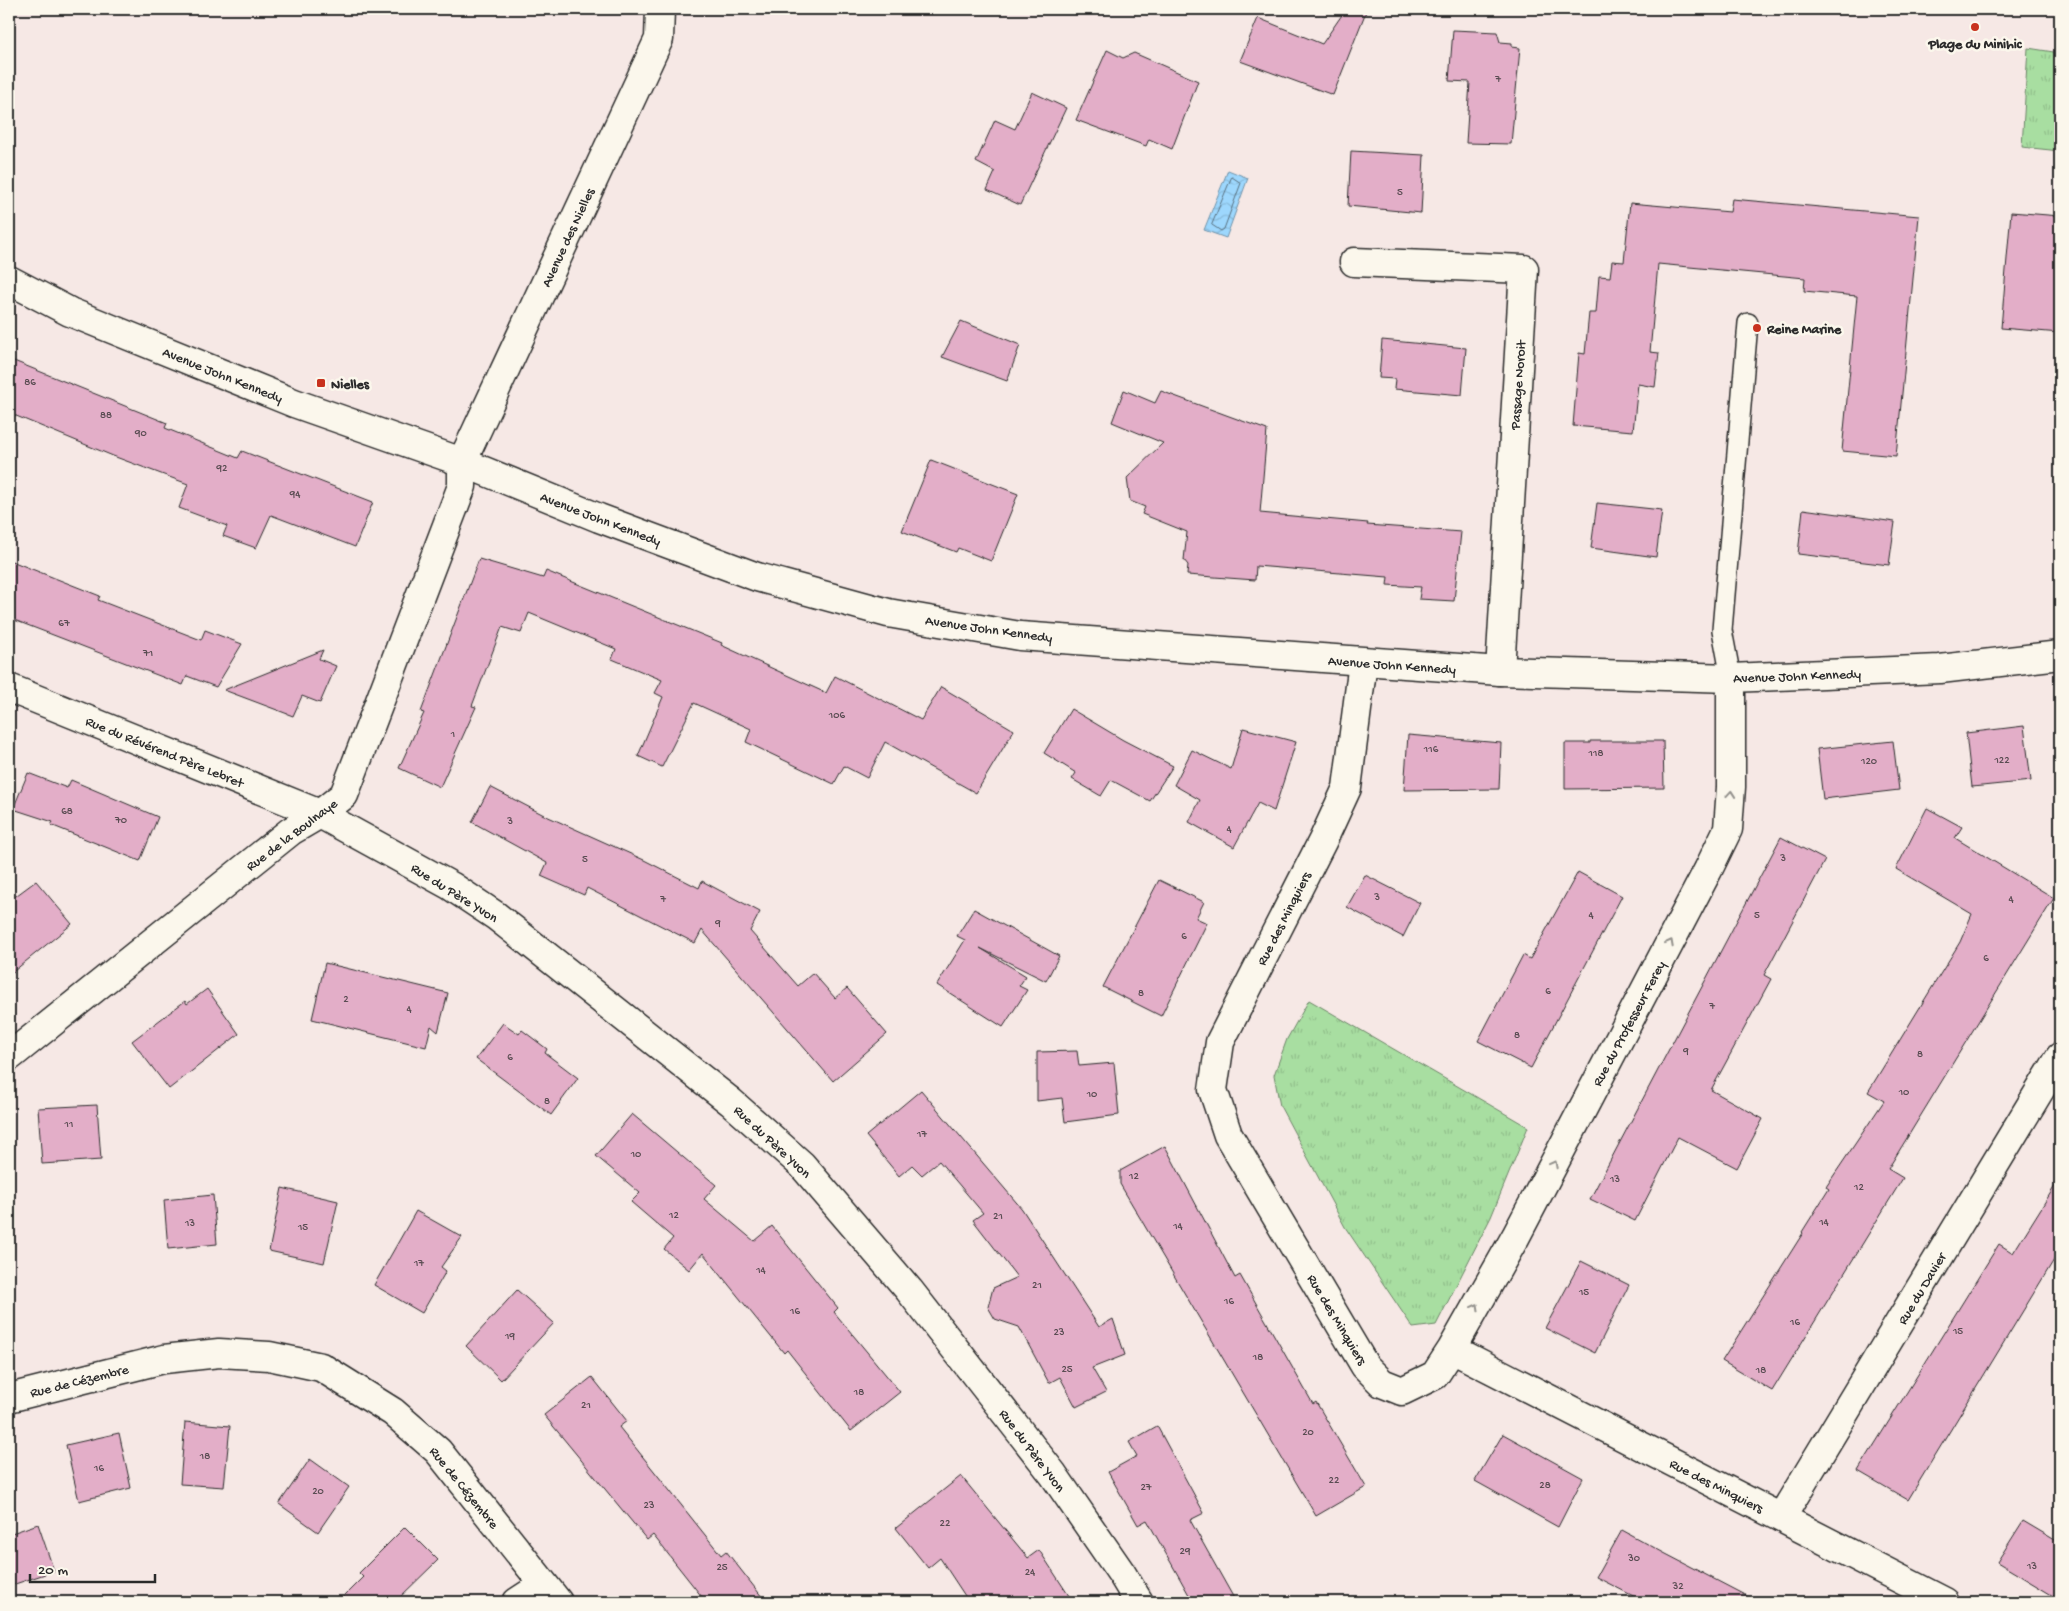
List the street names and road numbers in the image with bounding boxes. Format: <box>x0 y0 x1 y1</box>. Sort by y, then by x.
street label: Avenue des Nielles <box>539 185 600 290</box>
street label: Passage Noroit <box>1508 339 1531 431</box>
street label: Avenue John Kennedy <box>159 344 285 408</box>
street label: Avenue John Kennedy <box>537 489 663 551</box>
street label: Avenue John Kennedy <box>924 613 1053 648</box>
street label: Avenue John Kennedy <box>1327 654 1456 679</box>
street label: Avenue John Kennedy <box>1733 667 1862 688</box>
street label: Rue du Révérend Père Lebret <box>83 714 247 793</box>
street label: Rue de la Boulnaye <box>243 796 342 876</box>
street label: Rue du Père Yvon <box>407 861 501 928</box>
street label: Rue des Minquiers <box>1254 869 1317 969</box>
street label: Rue du Professeur Ferey <box>1590 958 1671 1090</box>
street label: Rue du Père Yvon <box>729 1103 814 1183</box>
street label: Rue du Davier <box>1895 1249 1952 1328</box>
street label: Rue des Minquiers <box>1302 1272 1370 1370</box>
street label: Rue de Cézembre <box>29 1362 131 1403</box>
street label: Rue du Père Yvon <box>994 1407 1068 1497</box>
street label: Rue de Cézembre <box>425 1444 502 1534</box>
street label: Rue des Minquiers <box>1666 1456 1766 1519</box>

